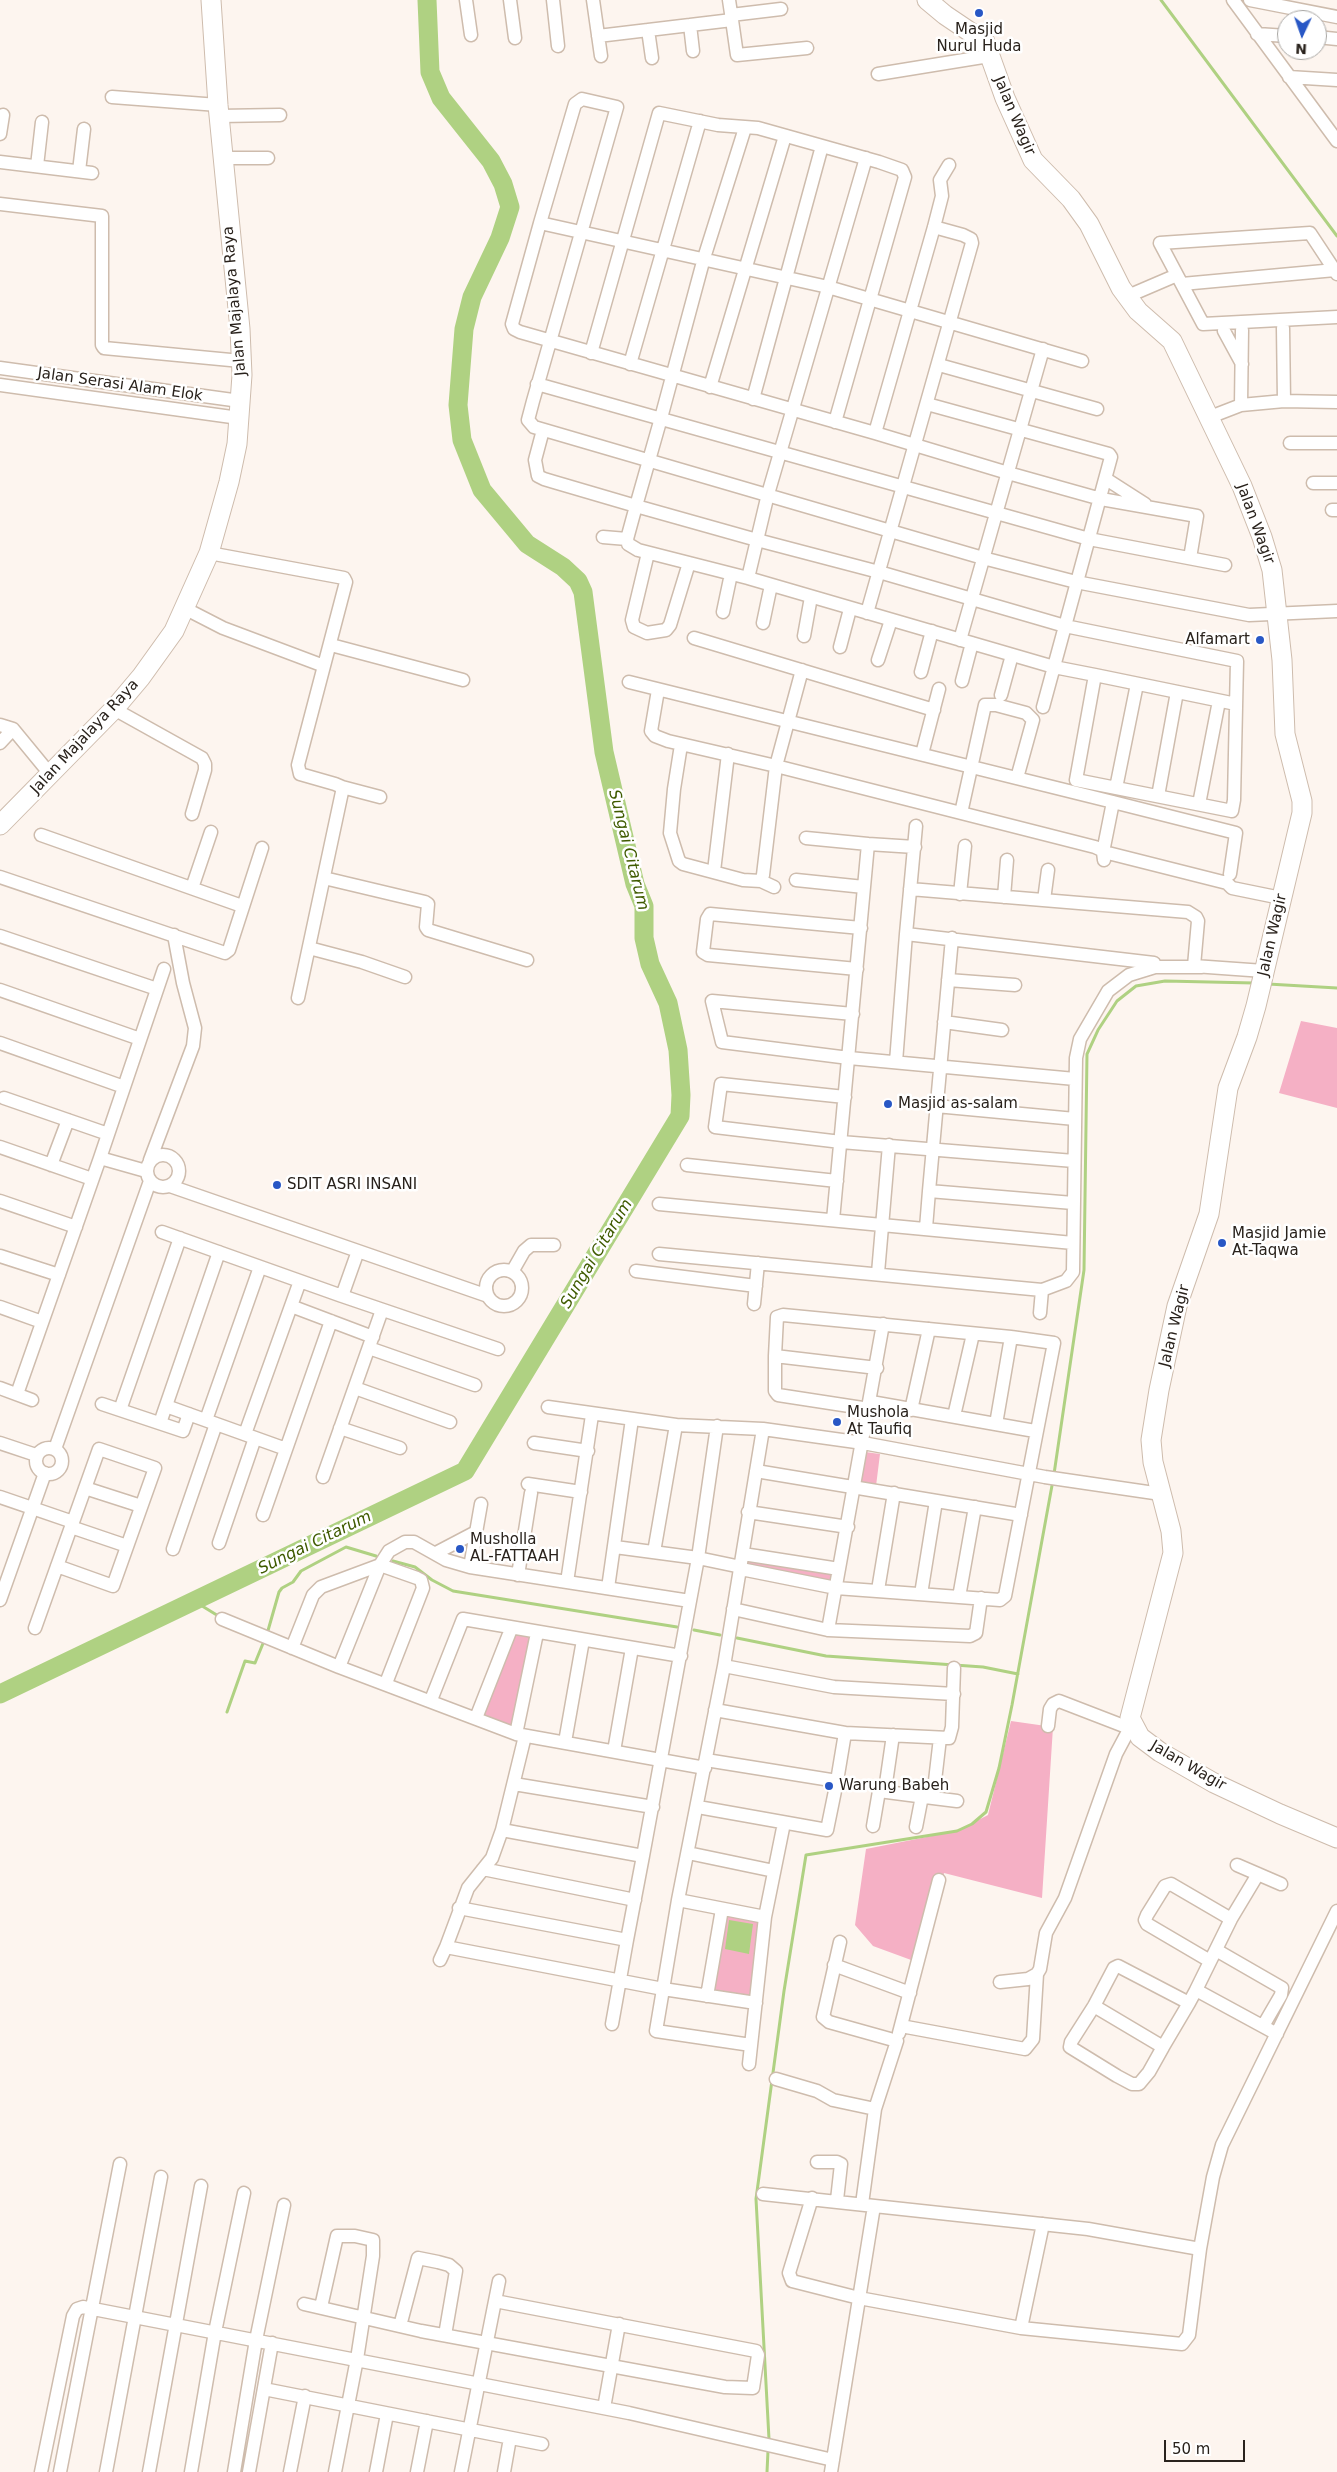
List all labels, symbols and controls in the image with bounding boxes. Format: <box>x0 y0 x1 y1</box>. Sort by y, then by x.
marker: Masjid Nurul Huda <box>973 7 985 19</box>
north arrow <box>1277 10 1327 60</box>
place label: Masjid Nurul Huda <box>937 21 1021 56</box>
text: N <box>1295 41 1308 57</box>
street label: Jalan Wagir <box>989 74 1039 158</box>
street label: Jalan Majalaya Raya <box>219 225 251 377</box>
street label: Jalan Serasi Alam Elok <box>36 364 204 406</box>
street label: Jalan Wagir <box>1232 481 1278 567</box>
place label: Alfamart <box>1185 631 1250 649</box>
marker: Alfamart <box>1254 634 1266 646</box>
street label: Jalan Majalaya Raya <box>27 676 143 798</box>
water label: Sungai Citarum <box>604 788 652 912</box>
street label: Jalan Wagir <box>1255 892 1291 978</box>
place label: Masjid as-salam <box>898 1095 1018 1113</box>
marker: Masjid as-salam <box>882 1098 894 1110</box>
place label: SDIT ASRI INSANI <box>287 1176 417 1194</box>
marker: SDIT ASRI INSANI <box>271 1179 283 1191</box>
water label: Sungai Citarum <box>557 1196 637 1312</box>
place label: Masjid Jamie At-Taqwa <box>1232 1225 1326 1260</box>
marker: Masjid Jamie At-Taqwa <box>1216 1237 1228 1249</box>
street label: Jalan Wagir <box>1156 1283 1194 1369</box>
place label: Mushola At Taufiq <box>847 1404 912 1439</box>
marker: Mushola At Taufiq <box>831 1416 843 1428</box>
water label: Sungai Citarum <box>255 1507 375 1579</box>
place label: Musholla AL-FATTAAH <box>470 1531 559 1566</box>
marker: Musholla AL-FATTAAH <box>454 1543 466 1555</box>
street label: Jalan Wagir <box>1147 1737 1229 1795</box>
place label: Warung Babeh <box>839 1777 949 1795</box>
marker: Warung Babeh <box>823 1780 835 1792</box>
scale bar <box>1167 2430 1248 2462</box>
text: 50 m <box>1172 2440 1210 2458</box>

